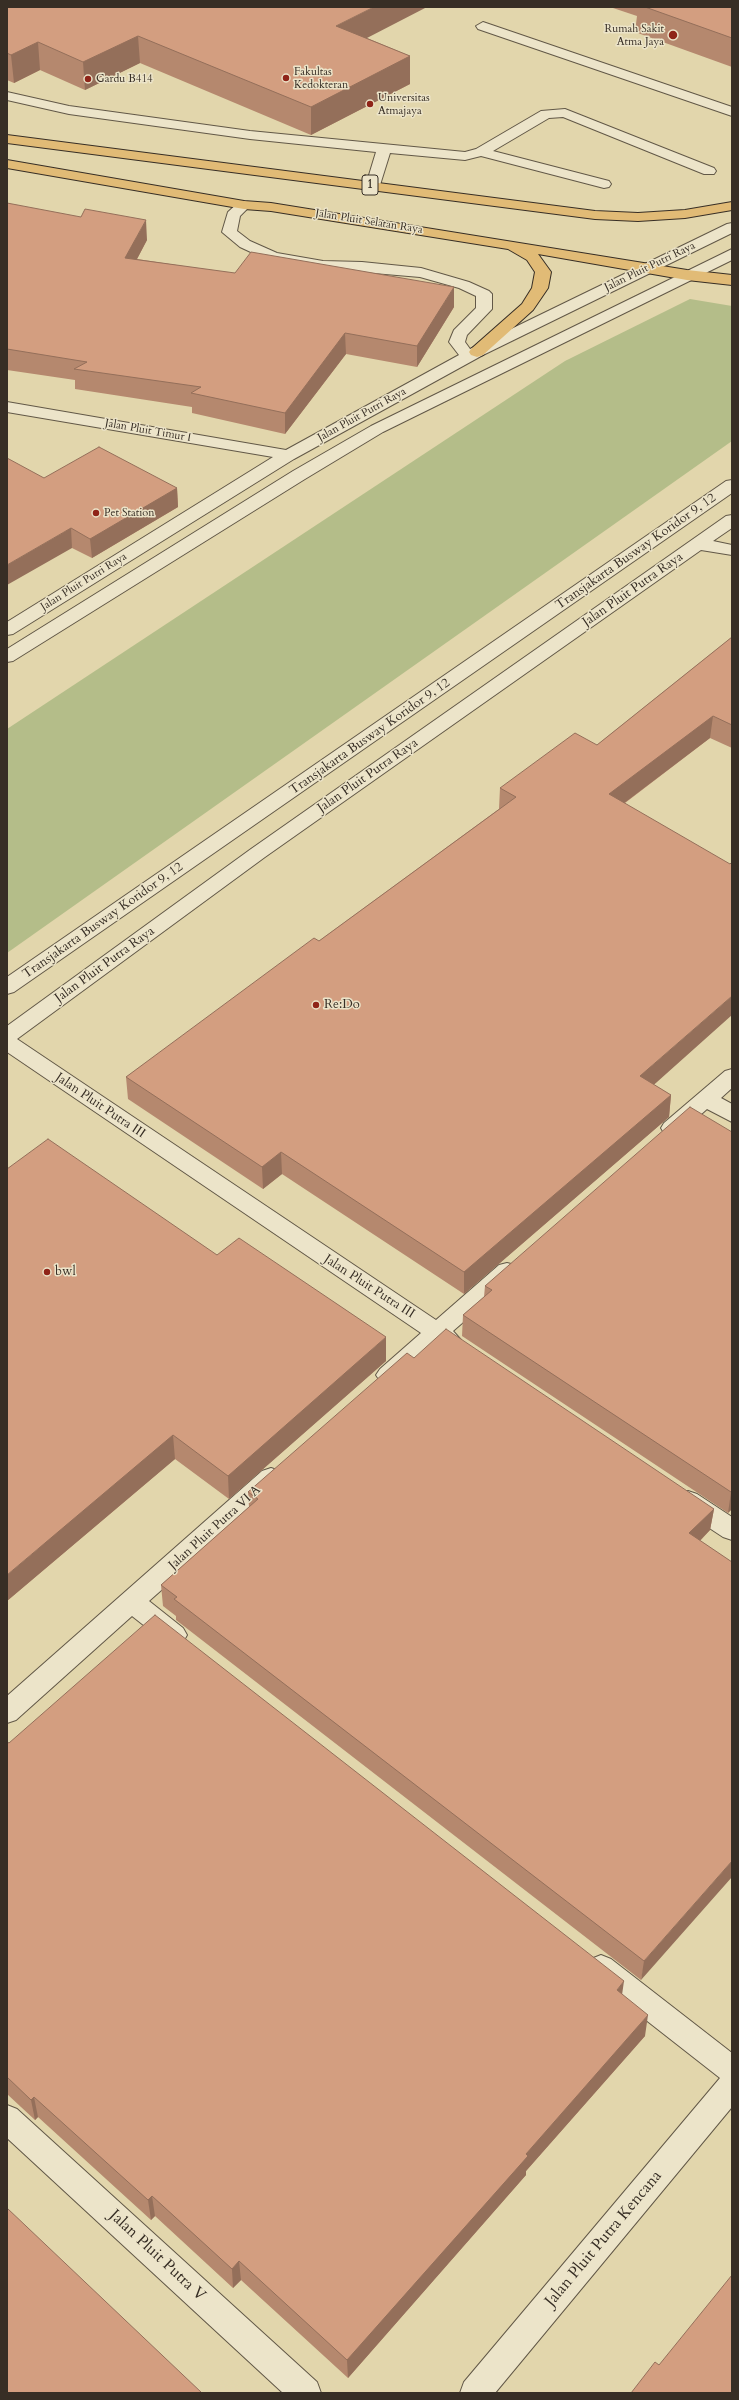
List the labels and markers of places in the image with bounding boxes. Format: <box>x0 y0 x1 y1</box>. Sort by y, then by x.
place label: Rumah Sakit Atma Jaya <box>605 22 664 48</box>
marker: Rumah Sakit Atma Jaya <box>667 29 679 41</box>
place label: Fakultas Kedokteran <box>294 65 348 91</box>
place label: Gardu B414 <box>96 72 153 86</box>
marker: Fakultas Kedokteran <box>281 73 291 83</box>
marker: Gardu B414 <box>83 74 93 84</box>
place label: Universitas Atmajaya <box>378 91 430 117</box>
marker: Universitas Atmajaya <box>365 99 375 109</box>
place label: Pet Station <box>104 506 154 520</box>
marker: Pet Station <box>91 508 101 518</box>
place label: Re:Do <box>324 997 360 1013</box>
marker: Re:Do <box>311 1000 321 1010</box>
place label: bwl <box>55 1264 76 1280</box>
marker: bwl <box>42 1267 52 1277</box>

